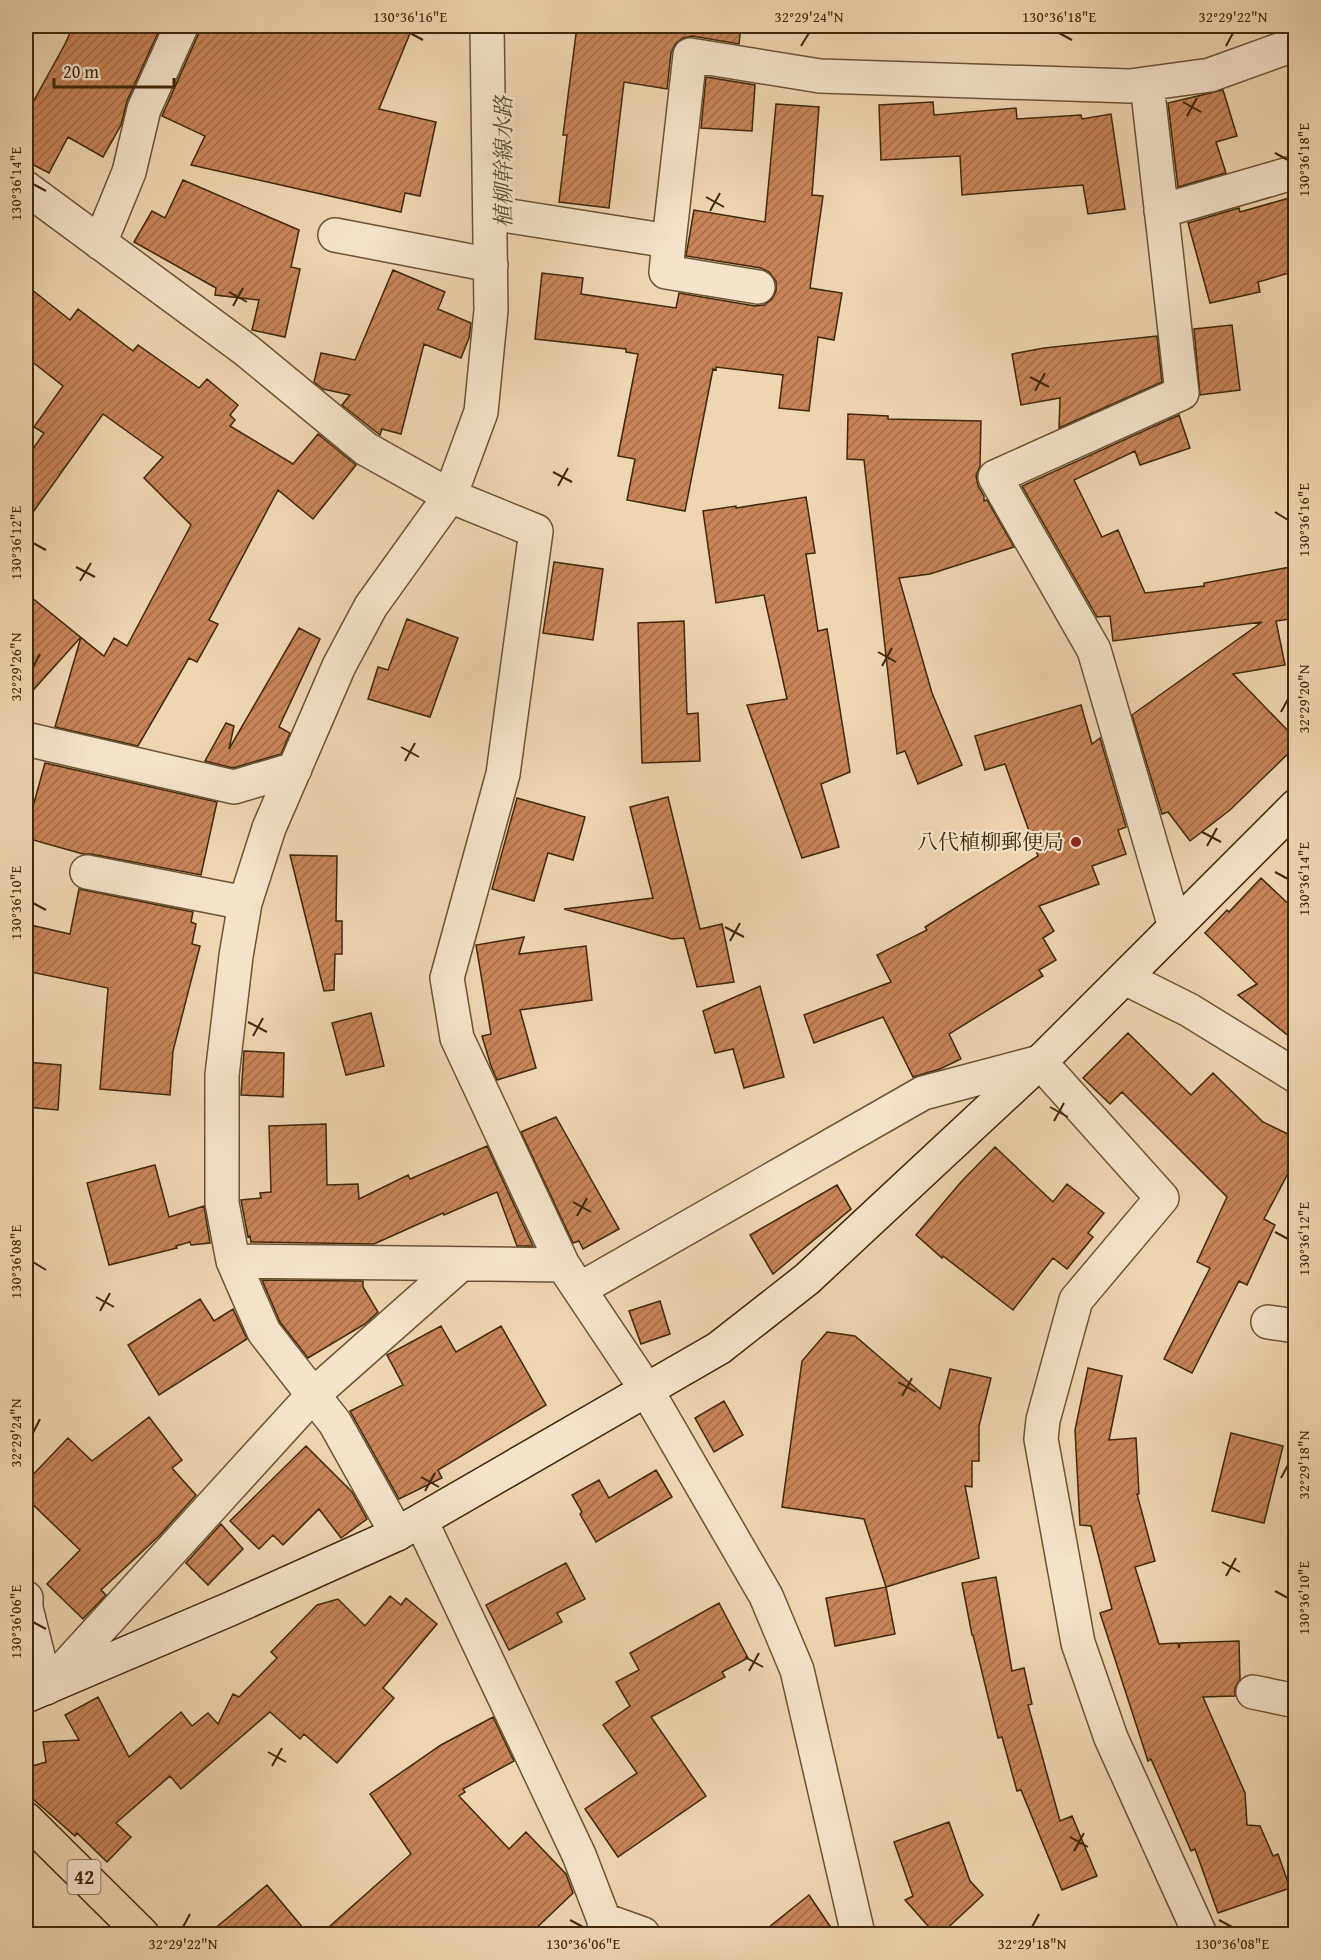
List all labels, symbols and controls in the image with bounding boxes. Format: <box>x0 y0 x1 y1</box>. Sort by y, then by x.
text: 130°36'16"E <box>373 6 447 27</box>
text: 32°29'24"N <box>775 6 844 27</box>
text: 130°36'18"E <box>1022 6 1096 27</box>
text: 32°29'22"N <box>1199 6 1268 27</box>
scale bar <box>54 51 174 89</box>
text: 20 m <box>63 58 99 85</box>
water label: 植柳幹線水路 <box>487 94 519 228</box>
text: 130°36'18"E <box>1293 123 1314 197</box>
text: 130°36'14"E <box>5 147 26 221</box>
text: 130°36'16"E <box>1293 483 1314 557</box>
text: 130°36'12"E <box>5 506 26 580</box>
text: 32°29'26"N <box>5 632 26 701</box>
text: 32°29'20"N <box>1293 664 1314 733</box>
place label: 八代植柳郵便局 <box>917 826 1064 857</box>
marker: 八代植柳郵便局 <box>1069 835 1083 849</box>
text: 130°36'14"E <box>1293 842 1314 916</box>
text: 130°36'10"E <box>5 866 26 940</box>
text: 130°36'12"E <box>1293 1202 1314 1276</box>
text: 130°36'08"E <box>5 1225 26 1299</box>
text: 32°29'24"N <box>5 1398 26 1467</box>
text: 32°29'18"N <box>1293 1430 1314 1499</box>
text: 130°36'10"E <box>1293 1561 1314 1635</box>
text: 130°36'06"E <box>5 1585 26 1659</box>
road number: 42 <box>68 1860 100 1894</box>
text: 32°29'22"N <box>149 1933 218 1954</box>
text: 130°36'06"E <box>546 1933 620 1954</box>
text: 32°29'18"N <box>998 1933 1067 1954</box>
text: 130°36'08"E <box>1195 1933 1269 1954</box>

